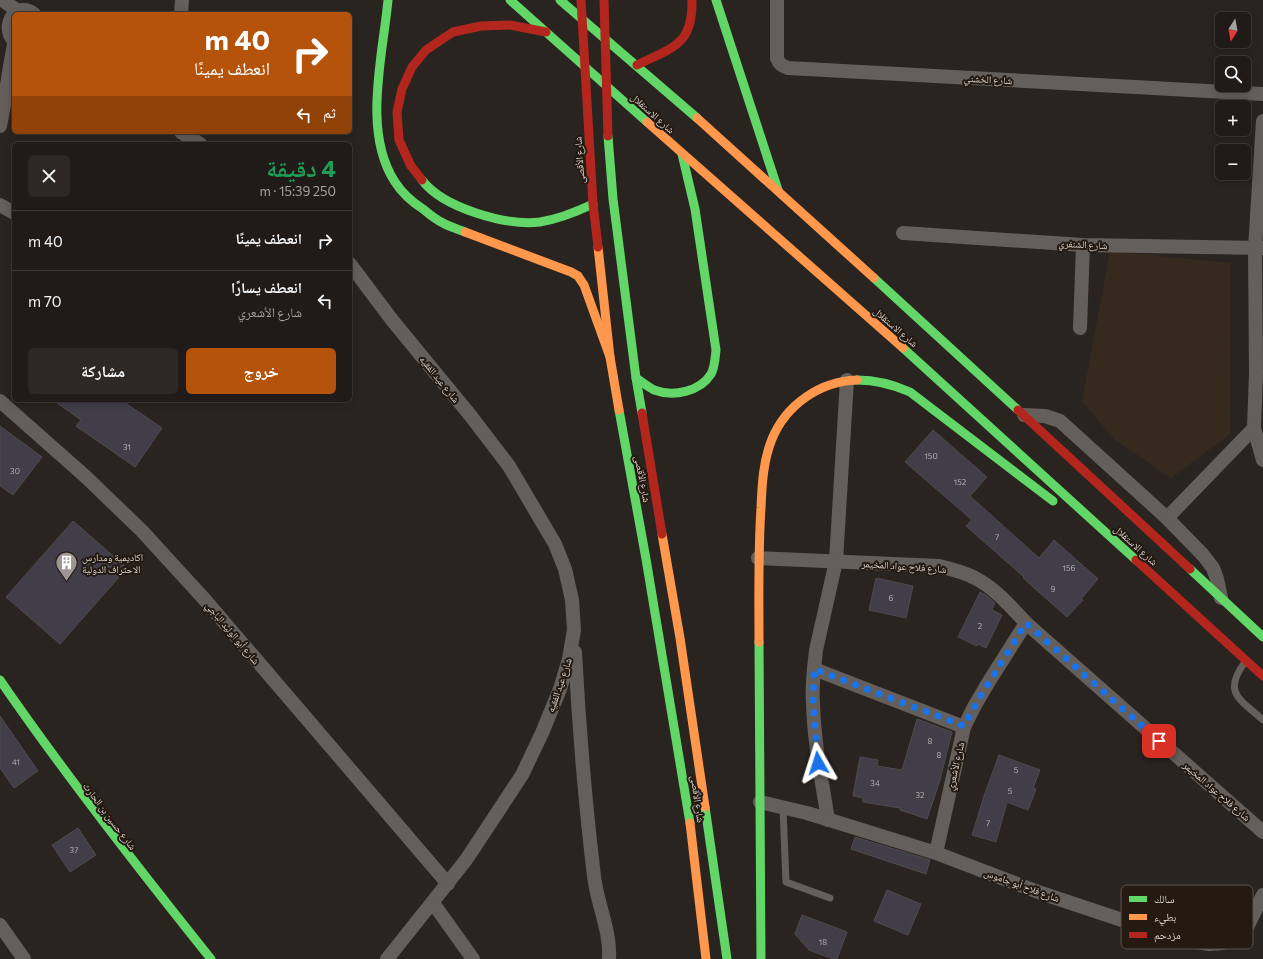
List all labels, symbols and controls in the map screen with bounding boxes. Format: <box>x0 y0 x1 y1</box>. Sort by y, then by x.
north arrow <box>1215 12 1251 48</box>
map controls <box>1215 12 1251 180</box>
text: 40 m <box>204 22 270 56</box>
icon: right <box>284 28 336 80</box>
button: search <box>1215 56 1251 92</box>
text: انعطف يمينًا <box>194 57 270 79</box>
street label: شارع الخشني <box>963 72 1013 89</box>
street label: شارع الاستقلال <box>628 90 678 137</box>
button: + <box>1215 100 1251 136</box>
text: ثم <box>323 103 336 121</box>
icon: left <box>293 104 315 126</box>
street label: شارع الأقصى <box>571 135 588 184</box>
button: − <box>1215 144 1251 180</box>
text: 4 دقيقة <box>266 153 336 182</box>
button: close <box>28 155 70 197</box>
text: 250 m · 15:39 <box>260 183 336 199</box>
text: انعطف يمينًا <box>236 229 302 247</box>
icon: right <box>314 230 336 252</box>
text: 40 m <box>28 232 63 250</box>
street label: شارع الشنفري <box>1058 237 1108 254</box>
text: انعطف يسارًا <box>231 278 302 296</box>
icon: left <box>314 290 336 312</box>
text: 70 m <box>28 292 62 310</box>
text: شارع الأشعري <box>238 304 302 320</box>
street label: شارع الاستقلال <box>871 305 921 350</box>
button: مشاركة <box>28 348 178 394</box>
button: خروج <box>186 348 336 394</box>
street label: شارع عيد الفقيه <box>417 353 463 406</box>
house number: 31 <box>123 442 131 452</box>
house number: 150 <box>924 451 938 461</box>
street label: شارع الأقصى <box>632 455 653 504</box>
house number: 30 <box>10 466 20 476</box>
house number: 152 <box>954 477 967 487</box>
street label: شارع الاستقلال <box>1111 522 1161 569</box>
house number: 7 <box>995 532 999 542</box>
building icon: اكاديمية ومدارس الاحتراف الدولية <box>54 550 80 583</box>
place label: اكاديمية ومدارس الاحتراف الدولية <box>82 551 143 575</box>
street label: شارع فلاح عواد المخيمر <box>860 557 947 576</box>
house number: 156 <box>1063 563 1076 573</box>
house number: 9 <box>1051 584 1056 594</box>
house number: 6 <box>889 593 894 603</box>
street label: شارع أبو الوليد الباجي <box>202 600 263 668</box>
house number: 2 <box>978 621 983 631</box>
street label: شارع عيد الفقيه <box>544 656 575 714</box>
pin <box>1142 724 1176 758</box>
icon: arrive <box>1148 730 1170 752</box>
house number: 8 <box>928 736 933 746</box>
street label: شارع الأشعري <box>944 740 969 792</box>
position arrow <box>797 742 839 784</box>
house number: 8 <box>937 750 942 760</box>
house number: 41 <box>12 757 20 767</box>
street label: شارع فلاح عواد المخيمر <box>1180 758 1253 824</box>
house number: 5 <box>1014 765 1019 775</box>
street label: شارع الأقصى <box>688 775 707 824</box>
house number: 34 <box>870 778 880 788</box>
street label: شارع حسين بن الحارث <box>80 780 139 853</box>
house number: 5 <box>1008 786 1013 796</box>
house number: 32 <box>916 790 925 800</box>
house number: 7 <box>986 818 990 828</box>
house number: 37 <box>70 845 78 855</box>
street label: شارع فلاح أبو جاموس <box>982 866 1062 905</box>
legend <box>1121 885 1253 949</box>
text: سالك <box>1154 892 1174 905</box>
text: بطيء <box>1154 910 1176 926</box>
text: مزدحم <box>1154 928 1181 943</box>
house number: 18 <box>819 937 827 947</box>

